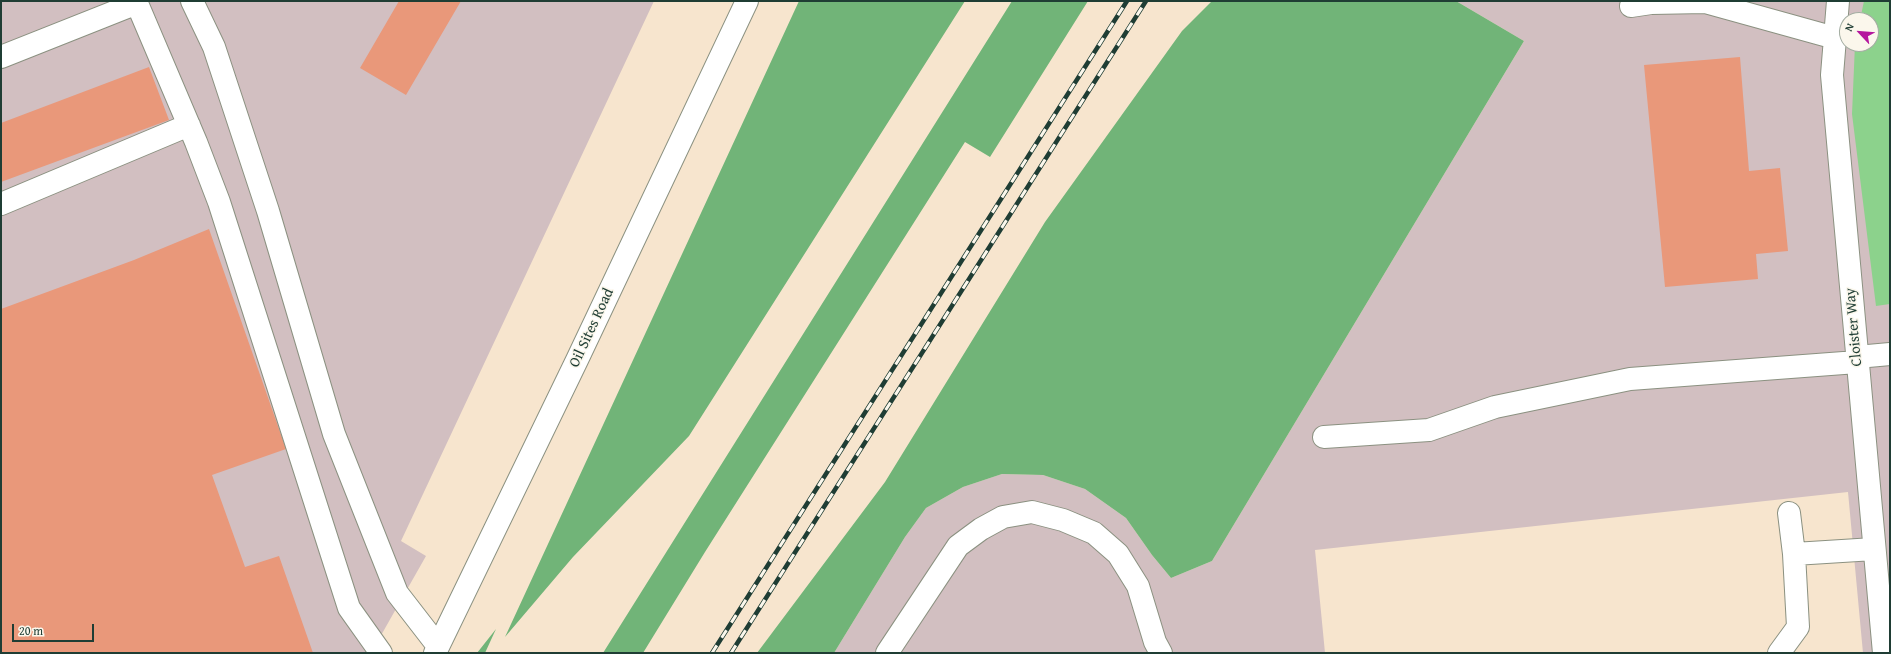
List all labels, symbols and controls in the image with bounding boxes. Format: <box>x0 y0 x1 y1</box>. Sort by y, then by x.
north arrow <box>1839 12 1879 52</box>
text: N <box>1840 20 1858 34</box>
street label: Oil Sites Road <box>566 286 618 370</box>
street label: Cloister Way <box>1842 287 1866 367</box>
scale bar <box>14 616 96 642</box>
text: 20 m <box>19 622 43 639</box>

